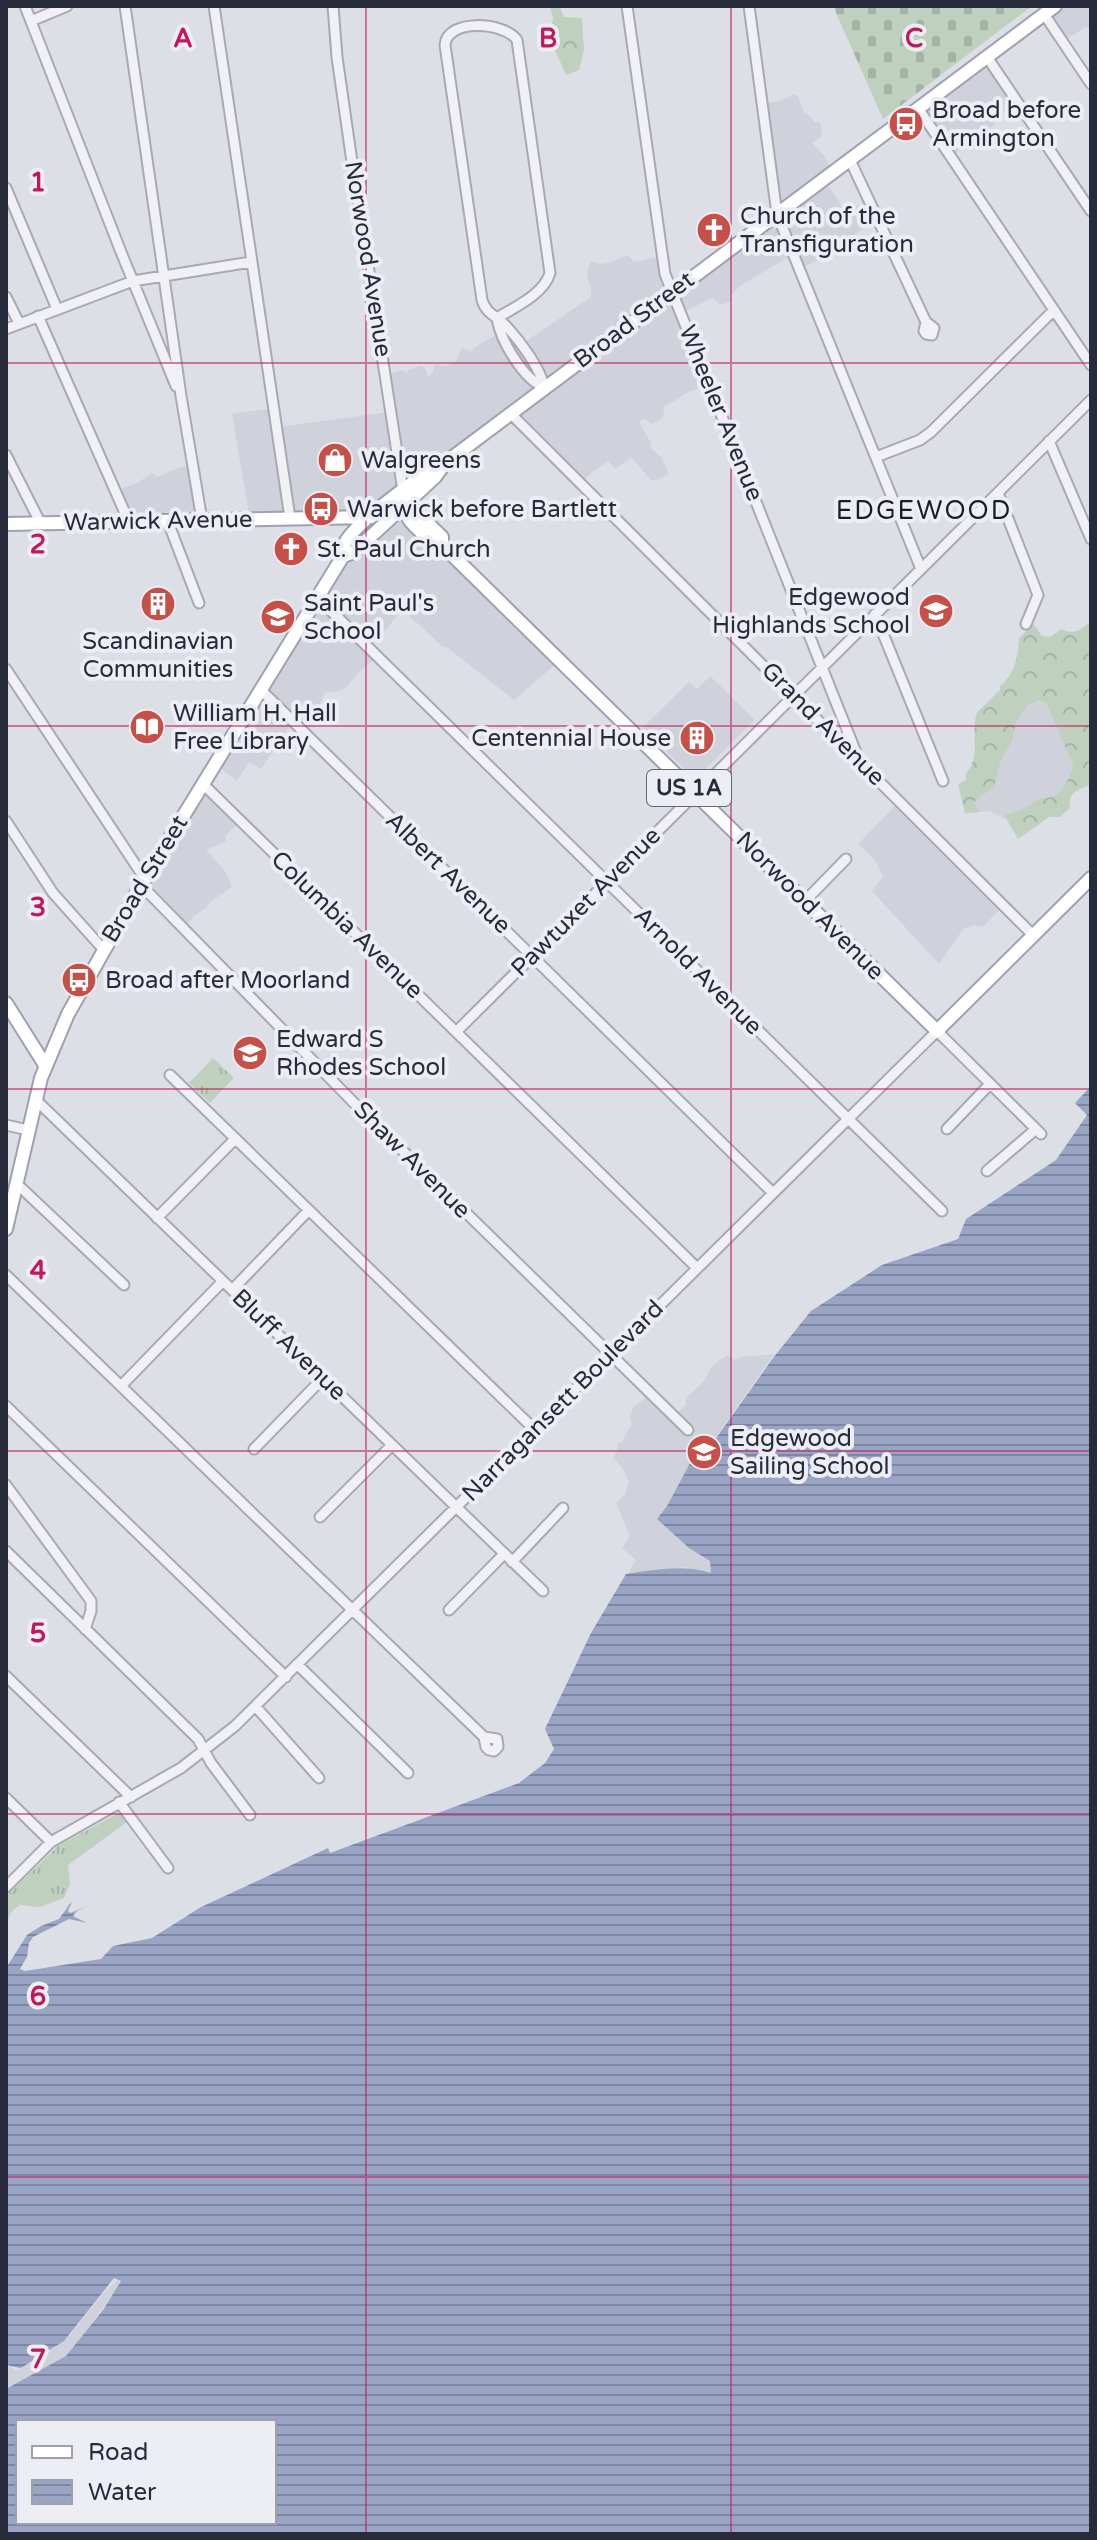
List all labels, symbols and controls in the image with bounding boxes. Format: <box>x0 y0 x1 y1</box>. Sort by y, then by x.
text: A <box>173 23 193 54</box>
text: B <box>539 23 557 54</box>
text: C <box>905 23 923 54</box>
place label: Broad before Armington <box>932 96 1081 153</box>
bus stop icon: Broad before Armington <box>887 105 925 143</box>
street label: Norwood Avenue <box>338 159 398 359</box>
text: 1 <box>30 167 46 198</box>
place label: Church of the Transfiguration <box>740 202 914 259</box>
church icon: Church of the Transfiguration <box>695 211 733 249</box>
street label: Broad Street <box>568 265 700 375</box>
street label: Wheeler Avenue <box>673 321 769 505</box>
shop icon: Walgreens <box>316 441 354 479</box>
place label: Walgreens <box>361 446 481 475</box>
bus stop icon: Warwick before Bartlett <box>302 490 340 528</box>
place label: Warwick before Bartlett <box>347 495 617 524</box>
district label: EDGEWOOD <box>836 495 1012 526</box>
street label: Warwick Avenue <box>63 505 253 537</box>
text: 2 <box>30 529 46 560</box>
church icon: St. Paul Church <box>272 530 310 568</box>
place label: St. Paul Church <box>317 535 491 564</box>
place label: Edgewood Highlands School <box>712 583 910 640</box>
building icon: Scandinavian Communities <box>139 585 177 623</box>
place label: Saint Paul's School <box>304 589 434 646</box>
school or university icon: Edgewood Highlands School <box>917 592 955 630</box>
school or university icon: Saint Paul's School <box>259 598 297 636</box>
place label: Scandinavian Communities <box>82 627 234 684</box>
street label: Grand Avenue <box>755 656 891 792</box>
place label: William H. Hall Free Library <box>173 699 337 756</box>
library icon: William H. Hall Free Library <box>128 708 166 746</box>
building icon: Centennial House <box>678 719 716 757</box>
place label: Centennial House <box>471 724 671 753</box>
road number: US 1A <box>647 770 731 806</box>
street label: Albert Avenue <box>379 806 517 940</box>
street label: Broad Street <box>96 810 194 948</box>
street label: Pawtuxet Avenue <box>505 821 667 983</box>
street label: Norwood Avenue <box>730 826 890 986</box>
street label: Columbia Avenue <box>265 845 429 1005</box>
text: 3 <box>30 892 46 923</box>
street label: Arnold Avenue <box>628 901 768 1041</box>
bus stop icon: Broad after Moorland <box>60 961 98 999</box>
place label: Broad after Moorland <box>105 966 350 995</box>
place label: Edward S Rhodes School <box>276 1025 446 1082</box>
school or university icon: Edward S Rhodes School <box>231 1034 269 1072</box>
street label: Shaw Avenue <box>347 1095 477 1225</box>
text: 4 <box>30 1255 46 1286</box>
street label: Bluff Avenue <box>226 1283 352 1407</box>
street label: Narragansett Boulevard <box>456 1294 670 1508</box>
place label: Edgewood Sailing School <box>730 1424 890 1481</box>
school or university icon: Edgewood Sailing School <box>685 1433 723 1471</box>
text: 5 <box>30 1618 46 1649</box>
text: 6 <box>30 1981 46 2012</box>
text: 7 <box>30 2344 46 2375</box>
legend <box>16 2420 276 2524</box>
text: Road <box>88 2438 148 2467</box>
text: Water <box>88 2478 157 2507</box>

